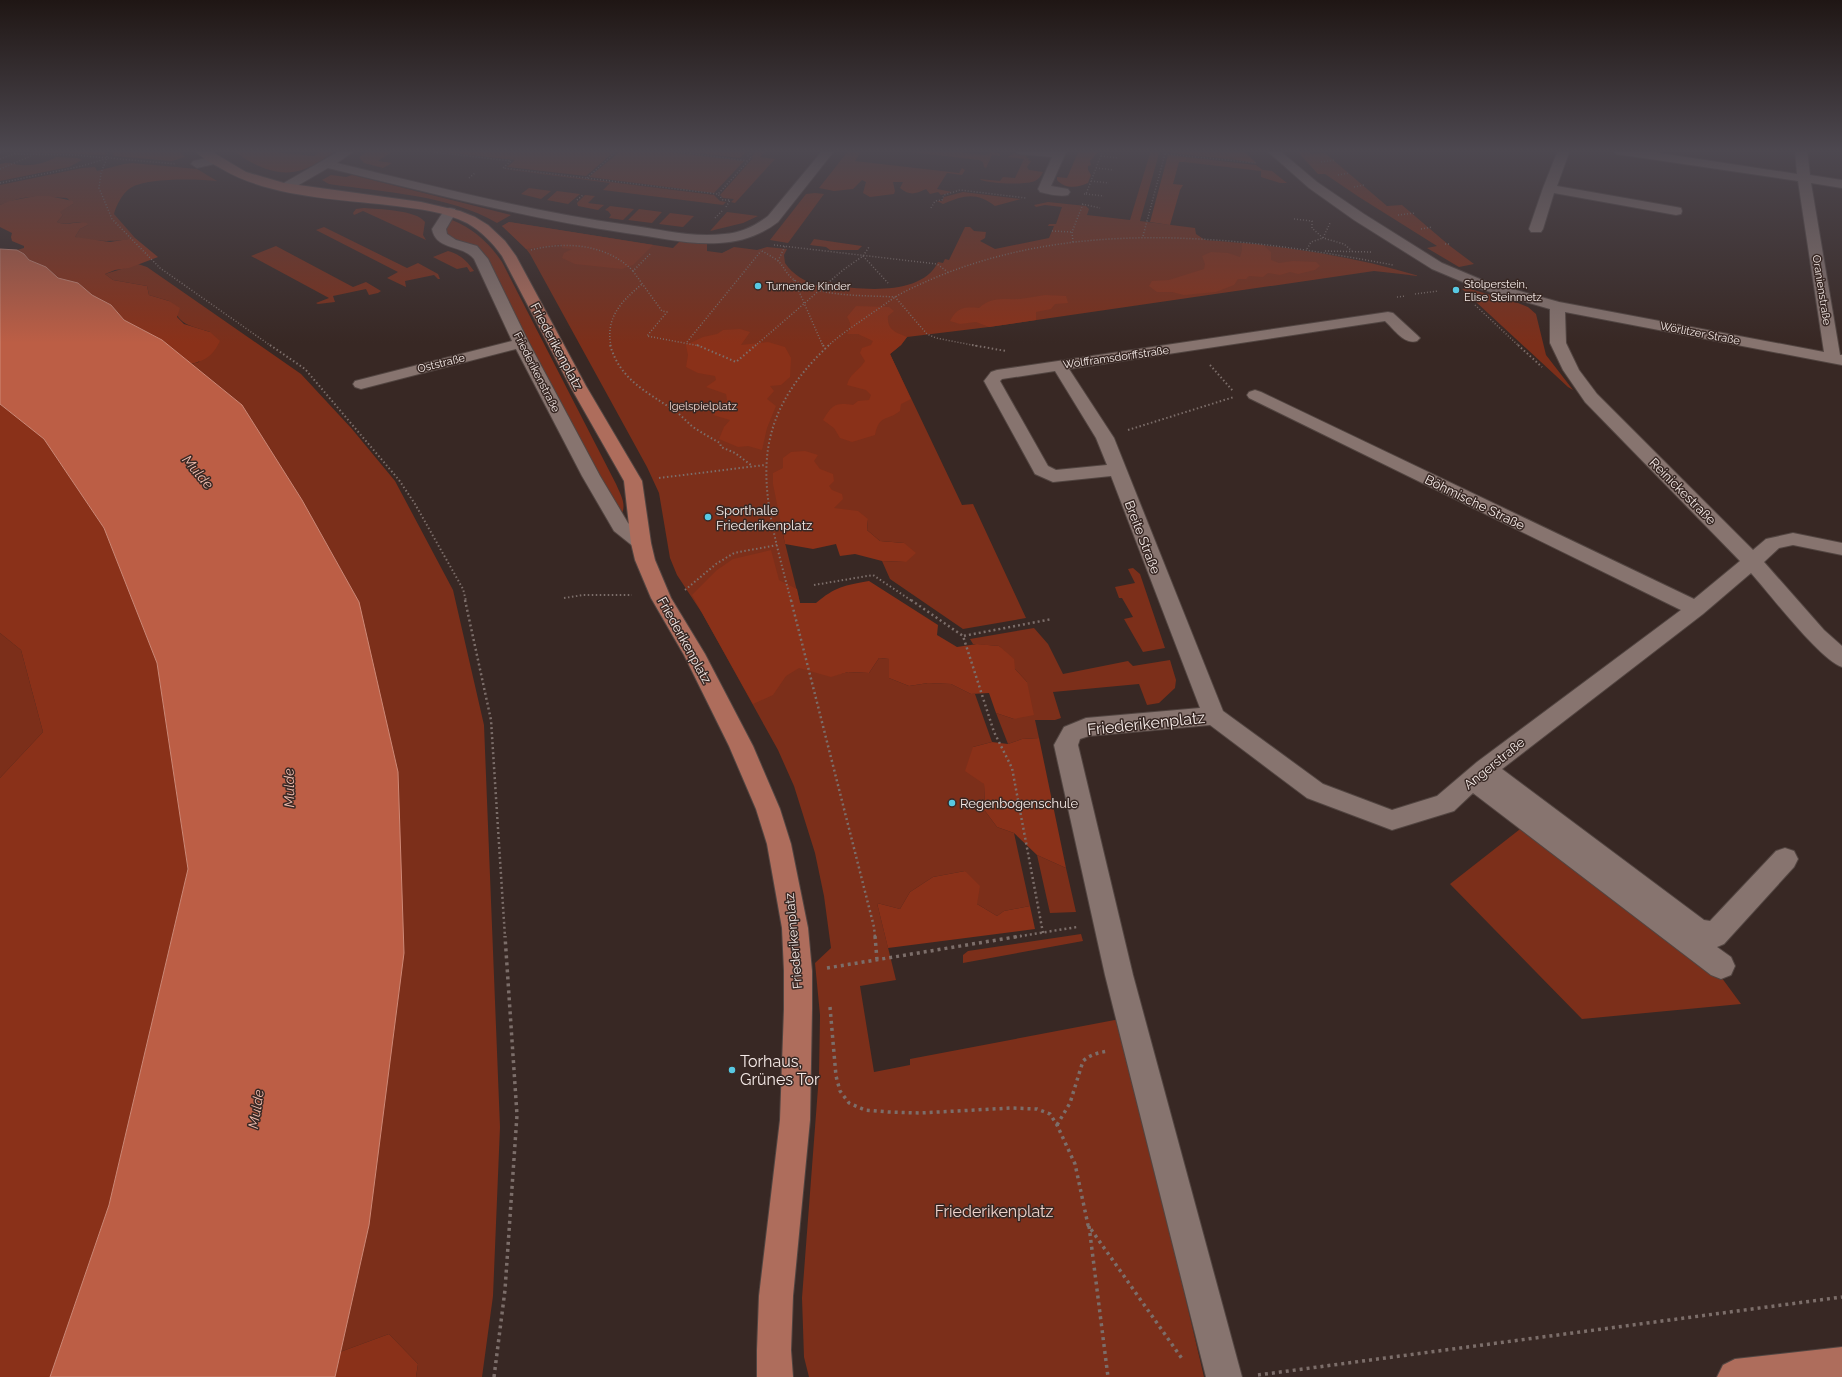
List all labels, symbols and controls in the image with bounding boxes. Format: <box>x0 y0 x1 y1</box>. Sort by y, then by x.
street label: Oranienstraße <box>1810 254 1834 327</box>
place label: Stolperstein, Elise Steinmetz <box>1464 278 1542 304</box>
place label: Turnende Kinder <box>766 280 851 293</box>
marker: Turnende Kinder <box>753 281 763 291</box>
marker: Stolperstein, Elise Steinmetz <box>1451 285 1461 295</box>
street label: Friederikenplatz <box>527 300 586 392</box>
street label: Wörlitzer Straße <box>1659 319 1741 348</box>
street label: Friederikenstraße <box>511 330 563 415</box>
street label: Wolfframsdorffstraße <box>1062 344 1170 371</box>
street label: Oststraße <box>416 351 467 376</box>
park label: Igelspielplatz <box>669 400 737 413</box>
water label: Mulde <box>179 452 217 493</box>
street label: Reinickestraße <box>1646 455 1719 528</box>
street label: Böhmische Straße <box>1422 472 1527 533</box>
street label: Breite Straße <box>1122 498 1164 576</box>
place label: Sporthalle Friederikenplatz <box>716 503 812 533</box>
marker: Sporthalle Friederikenplatz <box>703 512 713 522</box>
street label: Friederikenplatz <box>655 594 714 686</box>
street label: Friederikenplatz <box>1086 708 1206 739</box>
street label: Angerstraße <box>1461 734 1528 792</box>
water label: Mulde <box>281 768 297 808</box>
place label: Regenbogenschule <box>960 796 1078 811</box>
marker: Regenbogenschule <box>947 798 957 808</box>
street label: Friederikenplatz <box>782 892 805 990</box>
place label: Torhaus, Grünes Tor <box>740 1052 820 1089</box>
marker: Torhaus, Grünes Tor <box>727 1065 737 1075</box>
water label: Mulde <box>245 1088 267 1130</box>
park label: Friederikenplatz <box>935 1202 1053 1221</box>

